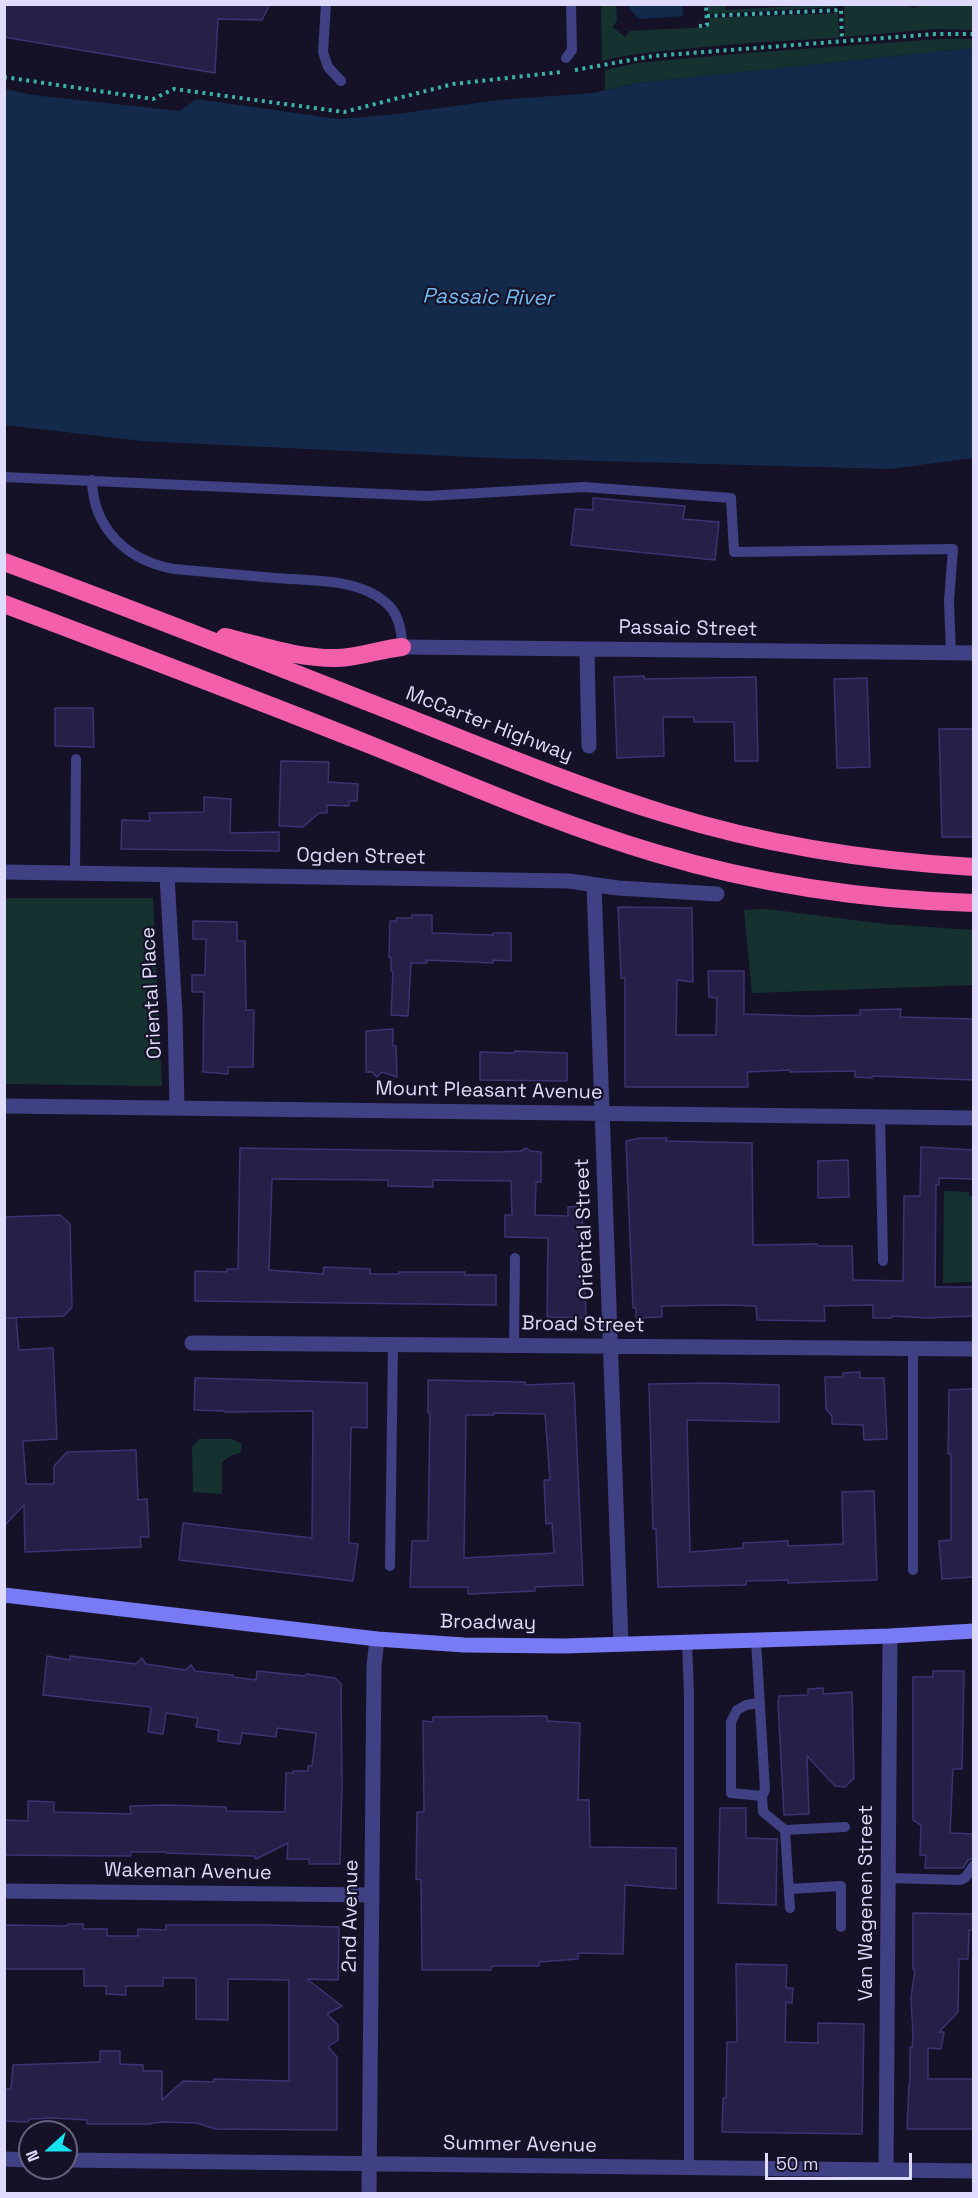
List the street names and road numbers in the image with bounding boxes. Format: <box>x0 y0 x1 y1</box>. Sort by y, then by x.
street label: Passaic Street <box>618 616 758 642</box>
street label: McCarter Highway <box>402 682 576 768</box>
street label: Ogden Street <box>296 844 426 870</box>
street label: Oriental Place <box>137 926 167 1060</box>
street label: Mount Pleasant Avenue <box>375 1077 603 1105</box>
street label: Oriental Street <box>571 1158 599 1300</box>
street label: Broad Street <box>521 1312 645 1338</box>
street label: Broadway <box>440 1610 536 1636</box>
street label: Van Wagenen Street <box>855 1805 879 2001</box>
street label: Wakeman Avenue <box>104 1859 272 1885</box>
street label: 2nd Avenue <box>338 1859 364 1973</box>
street label: Summer Avenue <box>443 2132 597 2158</box>

